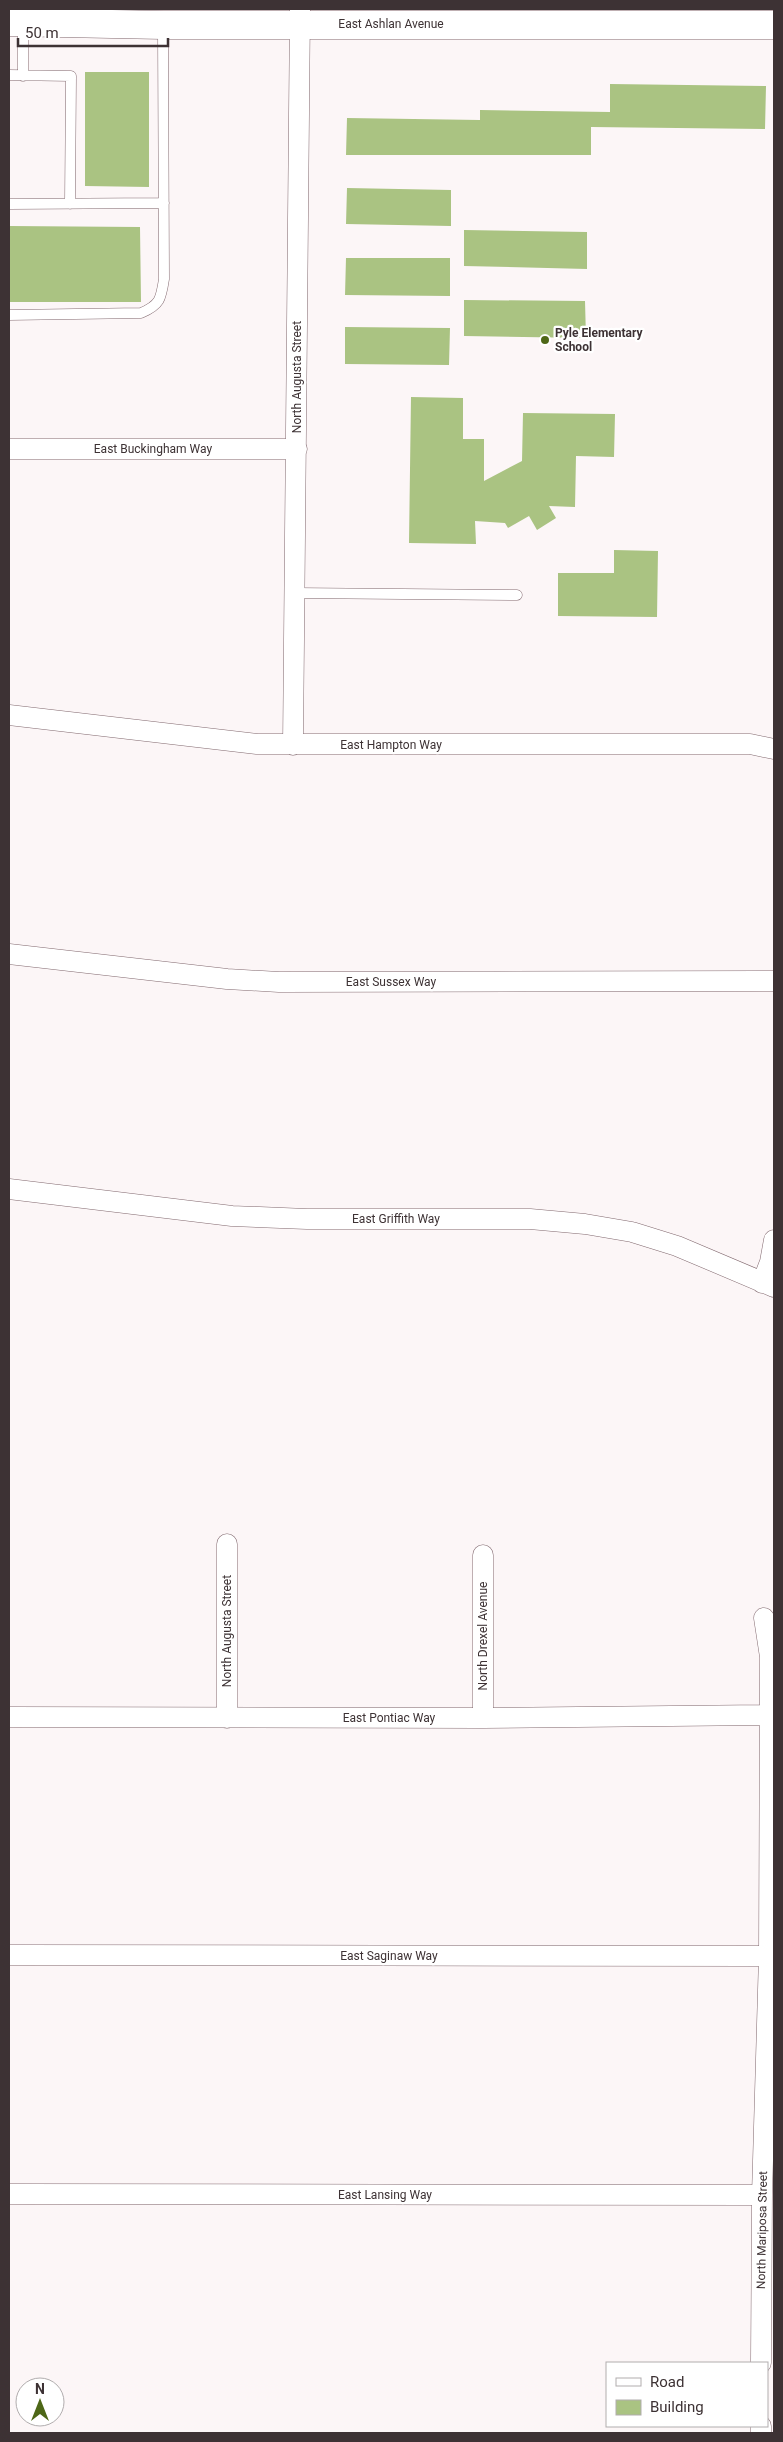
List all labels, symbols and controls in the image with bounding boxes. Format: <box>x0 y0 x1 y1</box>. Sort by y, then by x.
scale bar <box>18 15 168 47</box>
street label: East Ashlan Avenue <box>338 17 444 31</box>
text: 50 m <box>25 24 59 42</box>
street label: North Augusta Street <box>290 321 304 433</box>
place label: Pyle Elementary School <box>555 326 643 354</box>
marker: Pyle Elementary School <box>539 334 551 346</box>
street label: East Buckingham Way <box>94 442 213 456</box>
street label: East Hampton Way <box>340 738 442 752</box>
street label: East Sussex Way <box>346 975 437 989</box>
street label: East Griffith Way <box>352 1212 440 1226</box>
street label: North Augusta Street <box>220 1575 234 1687</box>
street label: North Drexel Avenue <box>476 1582 490 1690</box>
street label: East Pontiac Way <box>343 1711 436 1725</box>
street label: East Saginaw Way <box>340 1949 438 1963</box>
street label: North Mariposa Street <box>754 2171 770 2289</box>
street label: East Lansing Way <box>338 2188 432 2202</box>
legend <box>606 2362 768 2427</box>
text: Road <box>650 2373 684 2391</box>
north arrow <box>15 2377 65 2427</box>
text: N <box>35 2381 45 2397</box>
text: Building <box>650 2398 704 2416</box>

